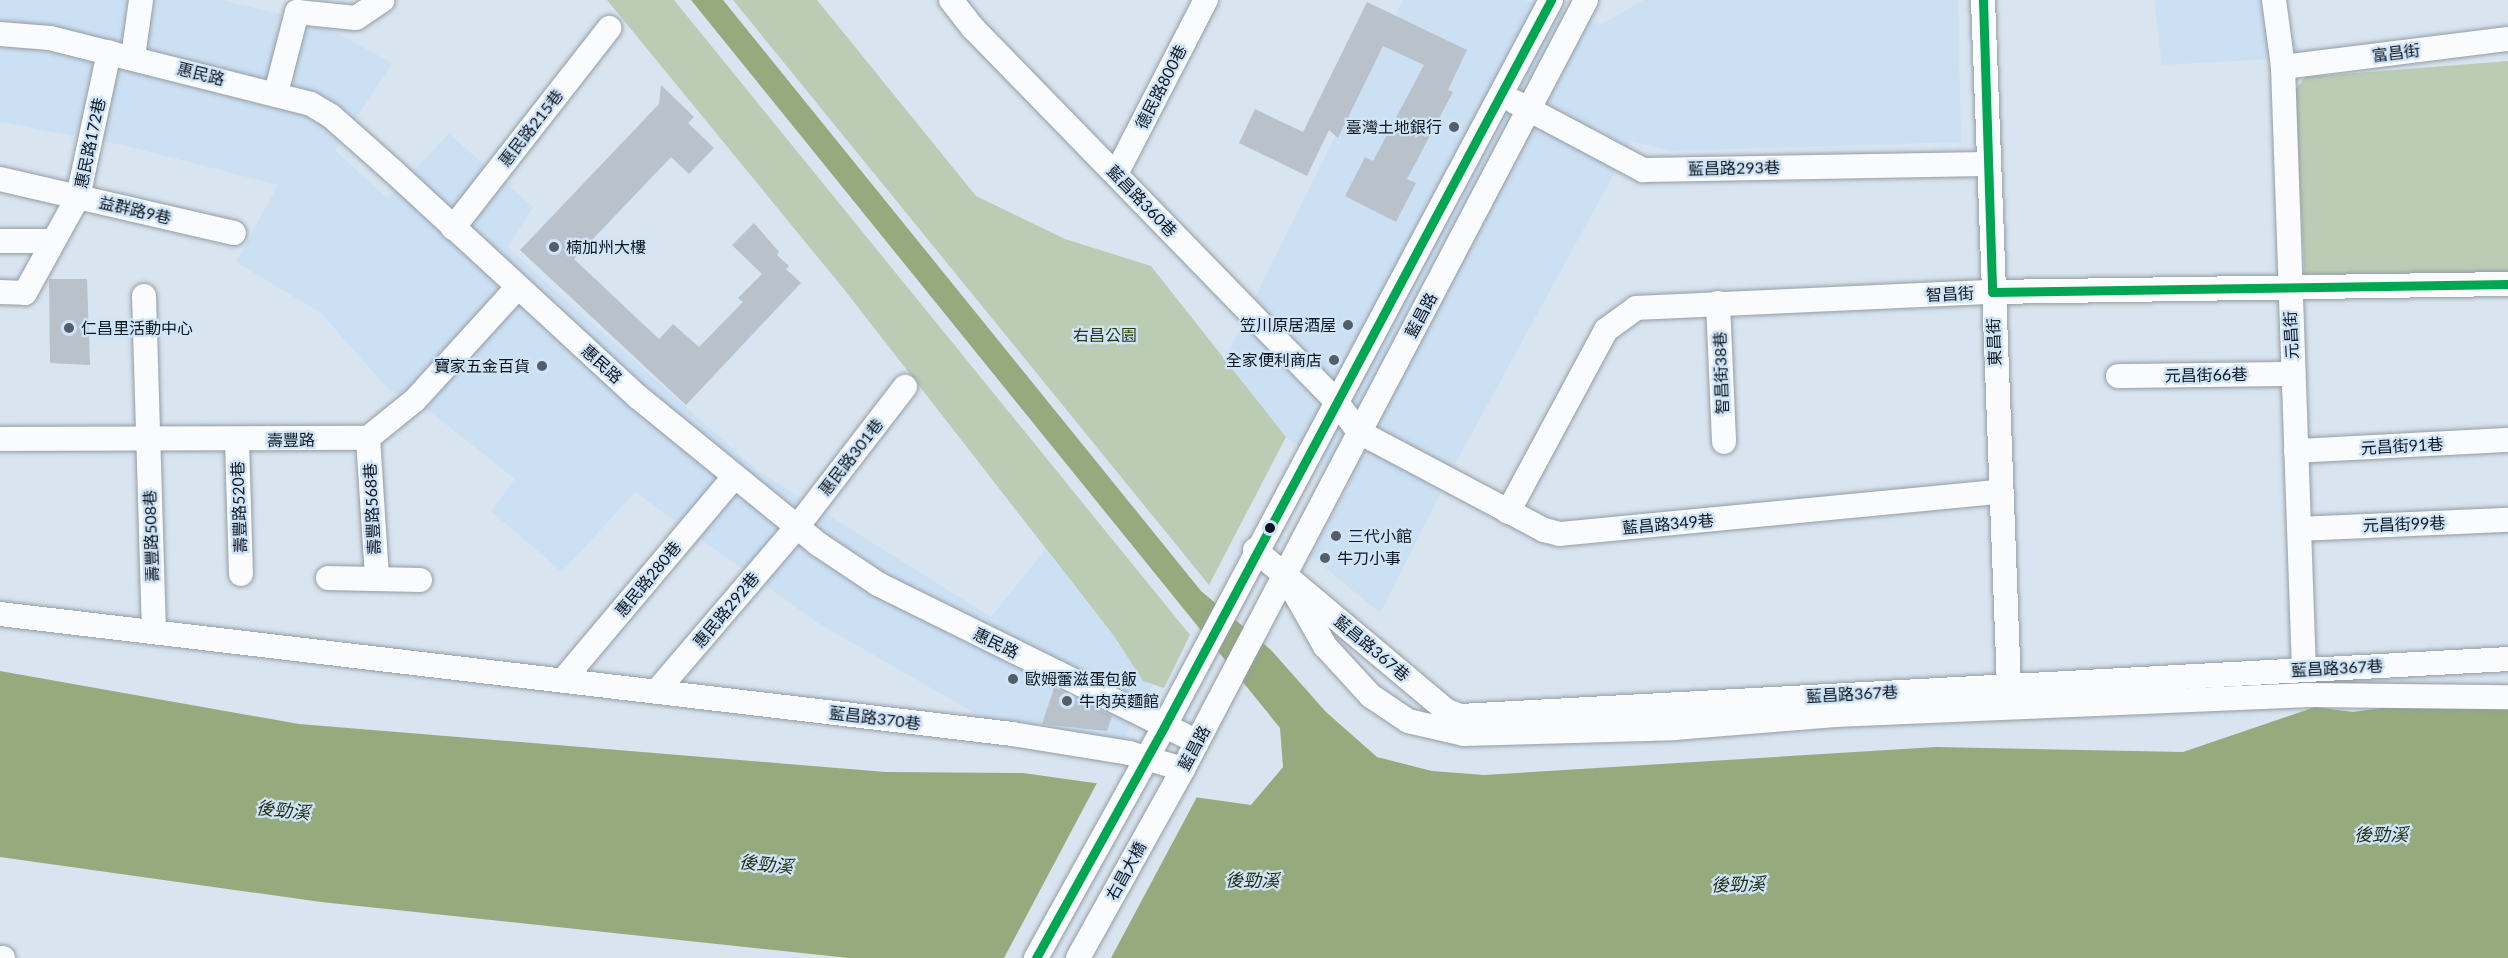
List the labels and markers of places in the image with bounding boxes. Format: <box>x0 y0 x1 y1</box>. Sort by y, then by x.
place label: 臺灣土地銀行 <box>1346 117 1442 137</box>
marker: 臺灣土地銀行 <box>1447 120 1461 134</box>
place label: 楠加州大樓 <box>566 237 646 257</box>
marker: 楠加州大樓 <box>547 240 561 254</box>
place label: 笠川原居酒屋 <box>1240 315 1336 335</box>
place label: 仁昌里活動中心 <box>81 318 193 338</box>
marker: 笠川原居酒屋 <box>1341 318 1355 332</box>
marker: 仁昌里活動中心 <box>62 321 76 335</box>
place label: 全家便利商店 <box>1226 350 1322 370</box>
marker: 全家便利商店 <box>1327 353 1341 367</box>
place label: 寶家五金百貨 <box>434 356 530 376</box>
marker: 寶家五金百貨 <box>535 359 549 373</box>
unlabelled marker <box>1264 522 1276 534</box>
place label: 三代小館 <box>1348 526 1412 546</box>
marker: 三代小館 <box>1329 529 1343 543</box>
place label: 牛刀小事 <box>1337 548 1401 568</box>
marker: 牛刀小事 <box>1318 551 1332 565</box>
place label: 歐姆蕾滋蛋包飯 <box>1025 669 1137 689</box>
marker: 歐姆蕾滋蛋包飯 <box>1006 672 1020 686</box>
place label: 牛肉英麵館 <box>1079 691 1159 711</box>
marker: 牛肉英麵館 <box>1060 694 1074 708</box>

